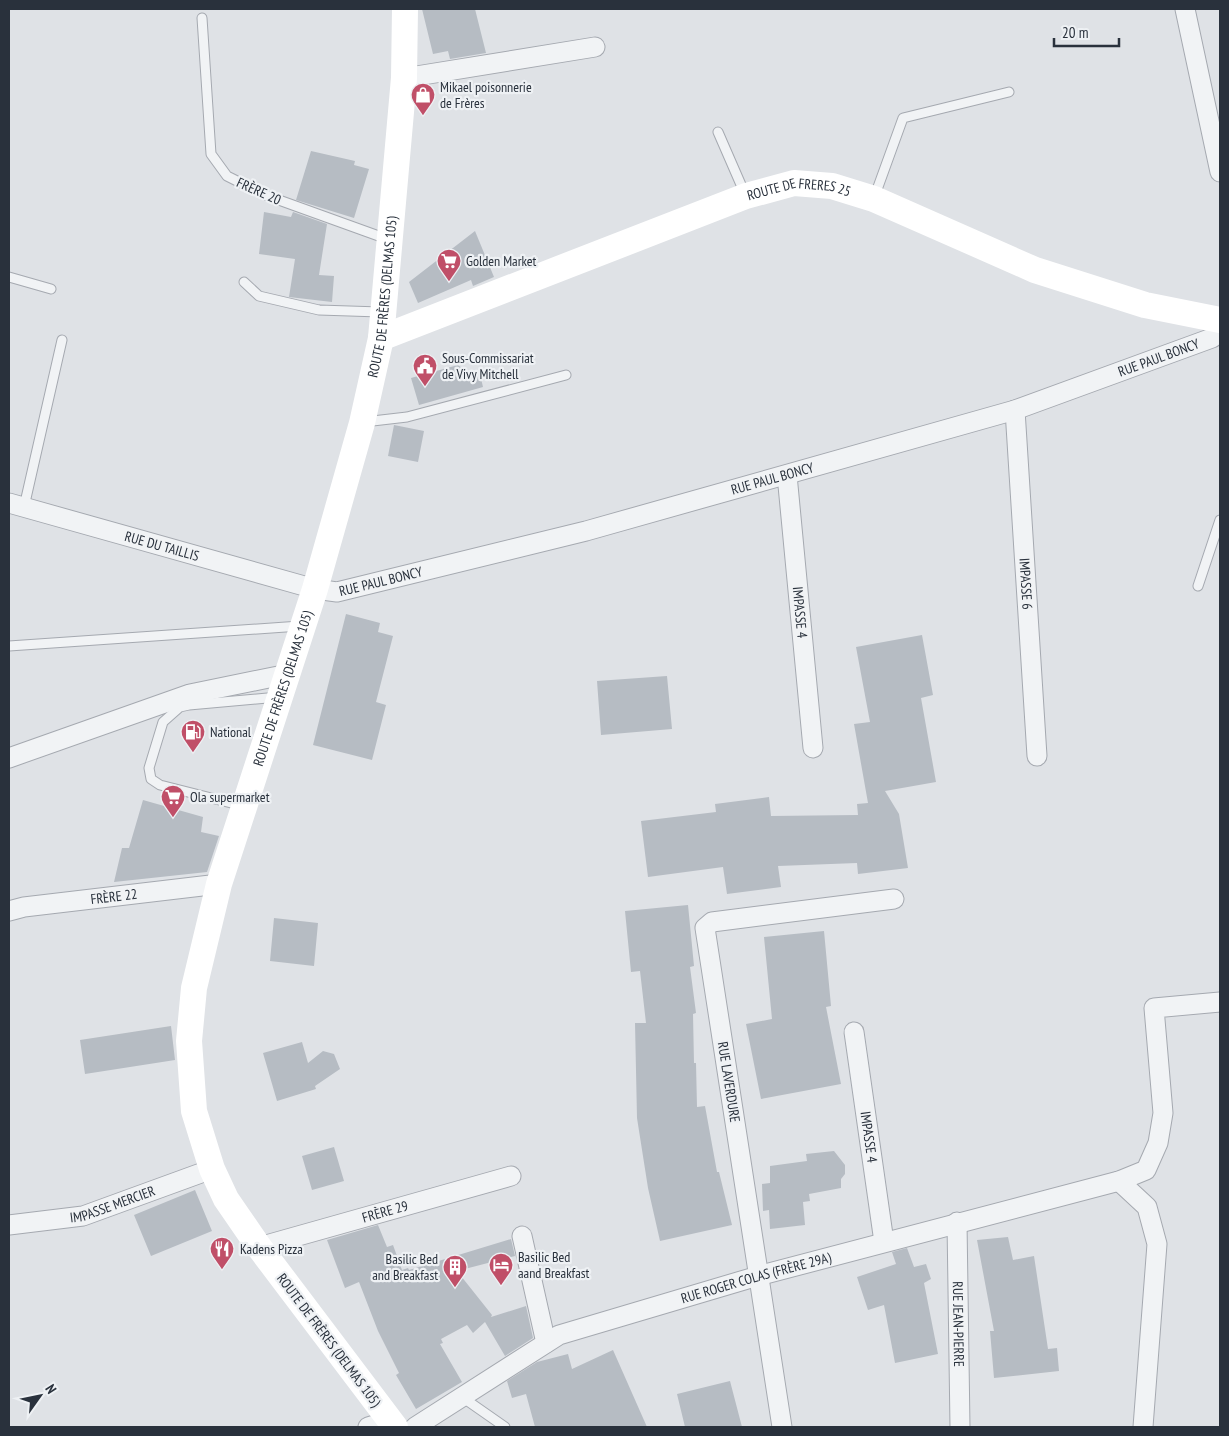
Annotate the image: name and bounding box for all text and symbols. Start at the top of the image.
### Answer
scale bar [1054,15,1119,47]
text: 20 m [1062,23,1088,42]
place label: Mikael poisonnerie de Frères [440,78,532,112]
shop icon: Mikael poisonnerie de Frères [410,82,436,116]
street label: FRÈRE 20 [234,173,284,209]
street label: ROUTE DE FRERES 25 [745,174,853,204]
street label: ROUTE DE FRÈRES (DELMAS 105) [363,215,401,379]
supermarket icon: Golden Market [436,248,462,282]
place label: Golden Market [466,252,537,270]
street label: RUE PAUL BONCY [1116,334,1202,381]
place label: Sous-Commissariat de Vivy Mitchell [442,349,534,383]
public building icon: Sous-Commissariat de Vivy Mitchell [412,353,438,387]
street label: RUE PAUL BONCY [729,458,816,499]
street label: RUE DU TAILLIS [123,527,201,565]
street label: IMPASSE 6 [1015,557,1037,610]
street label: RUE PAUL BONCY [337,562,425,600]
street label: IMPASSE 4 [789,586,812,640]
street label: ROUTE DE FRÈRES (DELMAS 105) [249,607,317,768]
fuel station icon: National [180,719,206,753]
place label: National [210,723,252,741]
supermarket icon: Ola supermarket [160,784,186,818]
place label: Ola supermarket [190,788,270,806]
street label: FRÈRE 22 [90,885,138,908]
street label: RUE LAVERDURE [714,1040,744,1124]
street label: IMPASSE 4 [856,1110,882,1164]
street label: IMPASSE MERCIER [69,1181,158,1227]
street label: FRÈRE 29 [360,1196,410,1226]
restaurant icon: Kadens Pizza [209,1236,235,1270]
place label: Kadens Pizza [240,1240,303,1258]
place label: Basilic Bed aand Breakfast [518,1248,590,1282]
street label: RUE ROGER COLAS (FRÈRE 29A) [679,1248,834,1307]
place label: Basilic Bed and Breakfast [372,1250,438,1284]
hotel icon: Basilic Bed aand Breakfast [488,1252,514,1286]
building icon: Basilic Bed and Breakfast [442,1254,468,1288]
street label: ROUTE DE FRÈRES (DELMAS 105) [273,1270,385,1411]
street label: RUE JEAN-PIERRE [949,1281,968,1367]
north arrow [15,1371,65,1421]
text: N [41,1381,61,1397]

